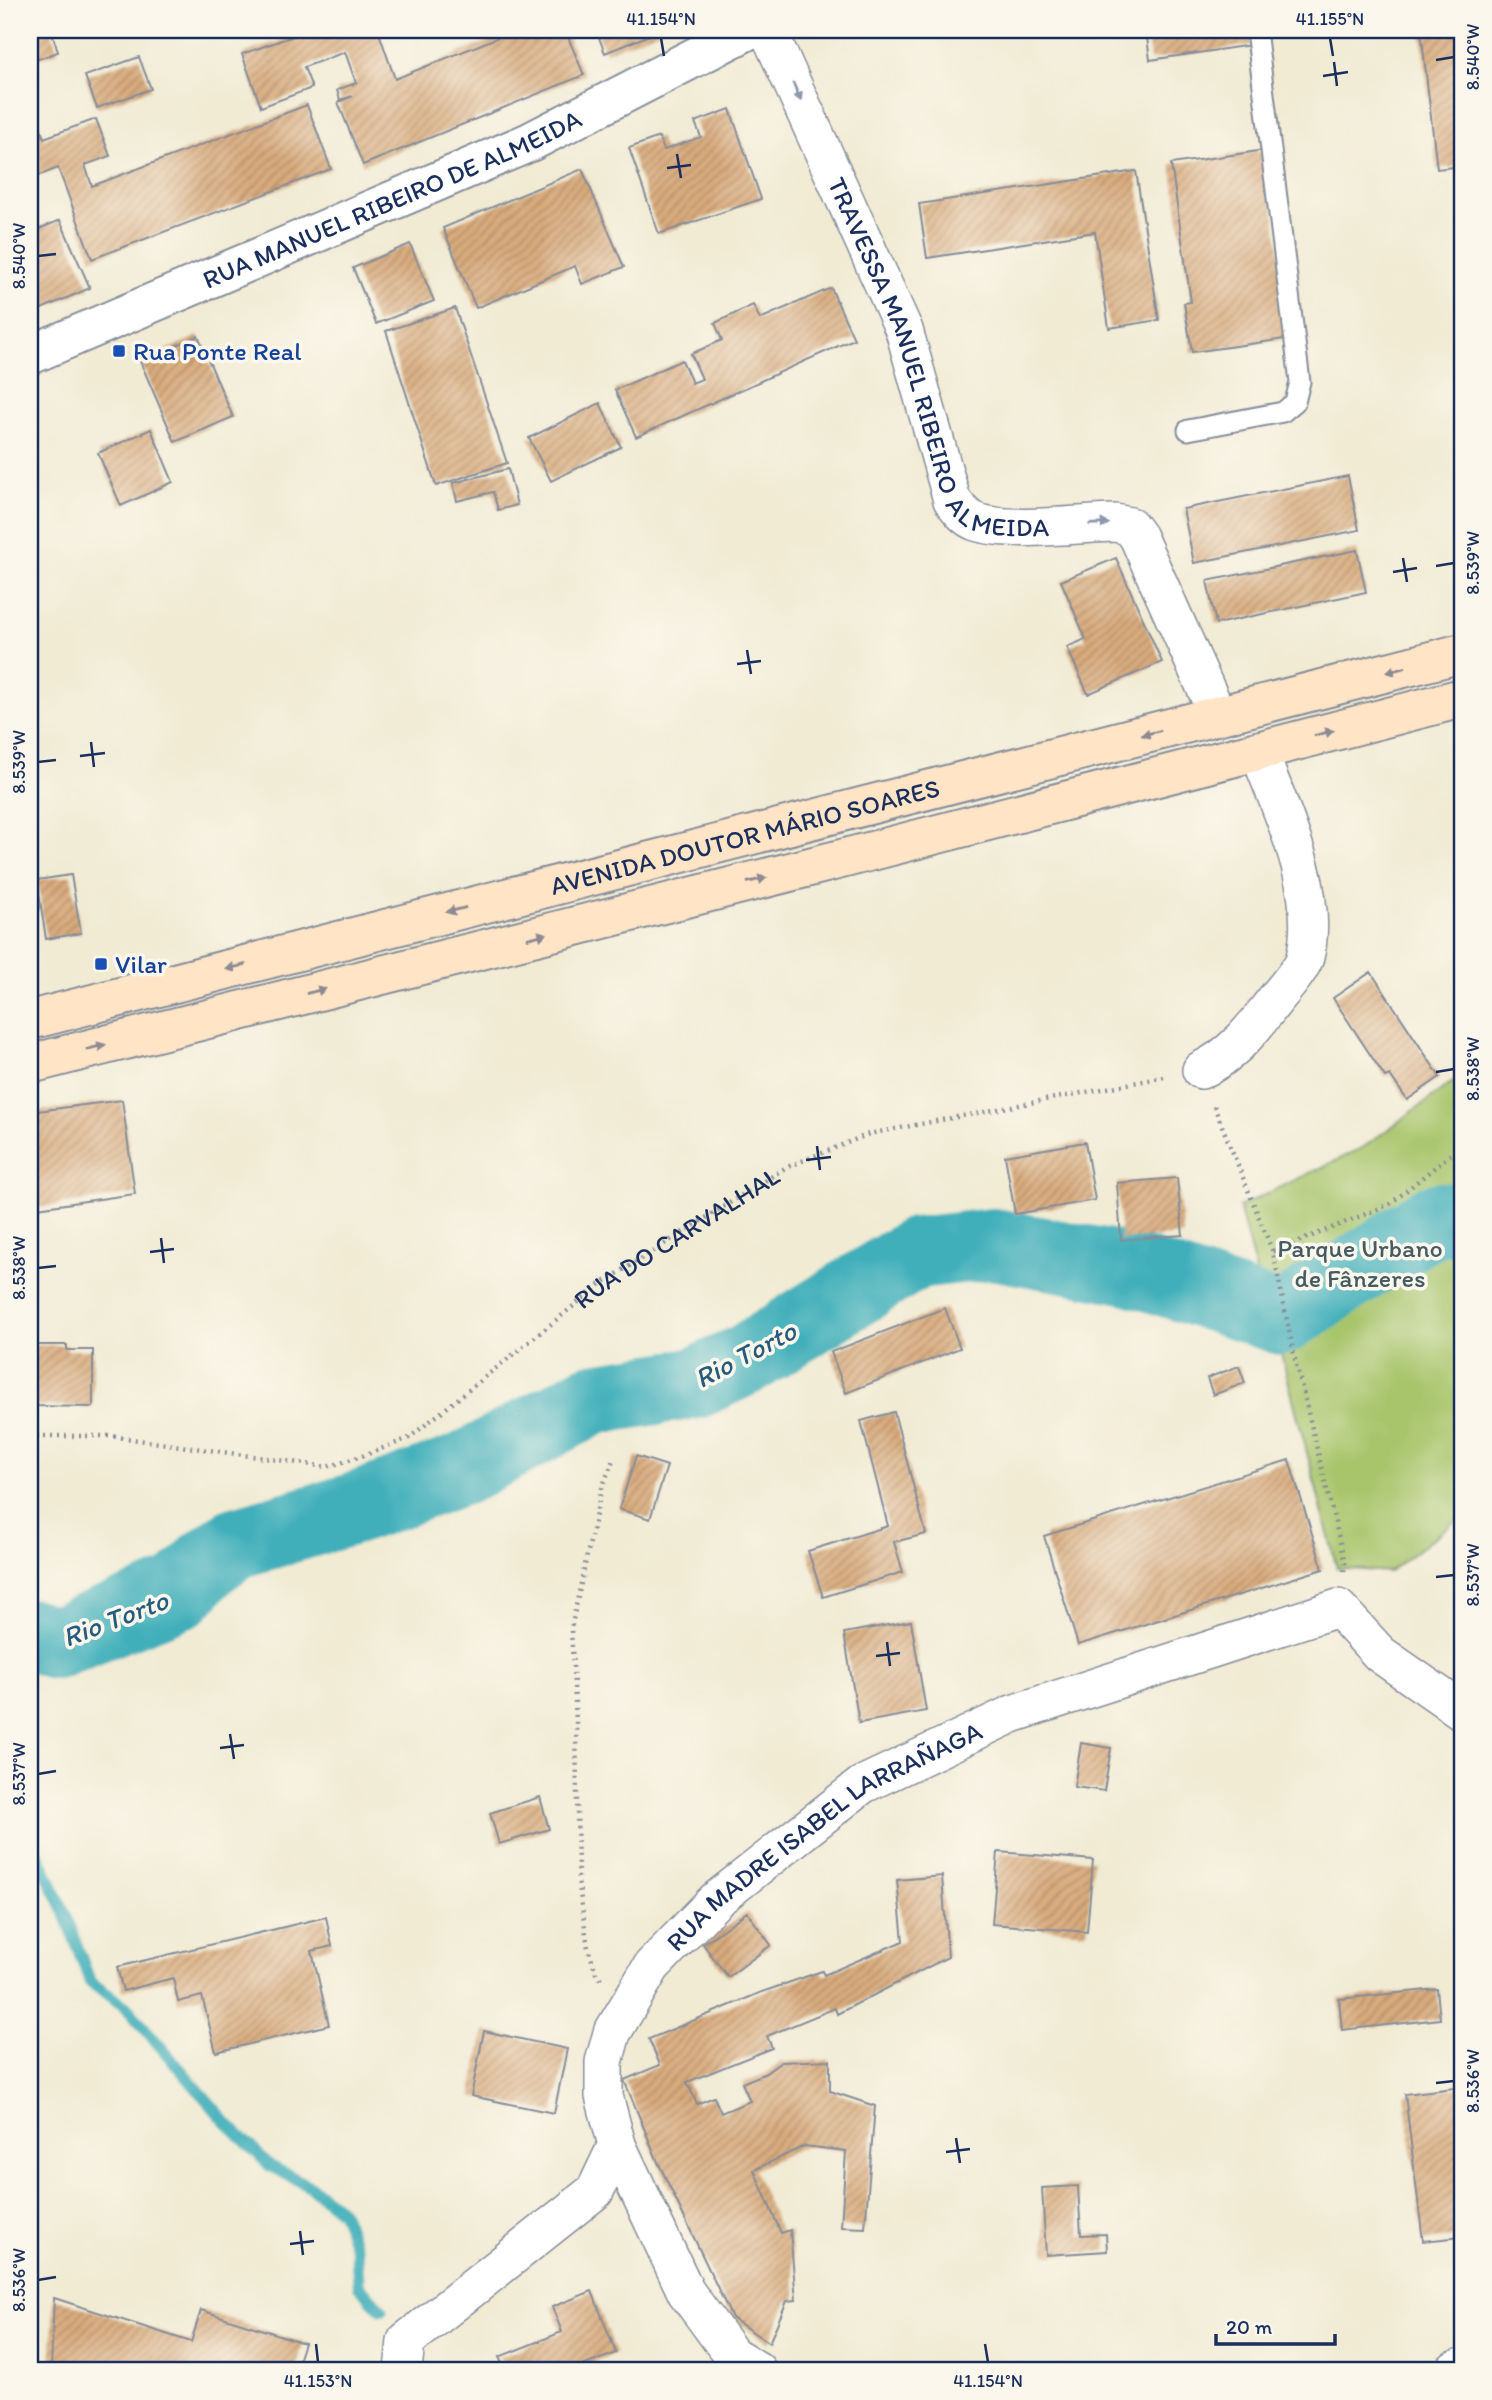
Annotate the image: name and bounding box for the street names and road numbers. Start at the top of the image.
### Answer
street label: RUA MANUEL RIBEIRO DE ALMEIDA [198,102,587,296]
street label: TRAVESSA MANUEL RIBEIRO ALMEIDA [821,172,1050,543]
street label: AVENIDA DOUTOR MÁRIO SOARES [547,772,943,902]
street label: RUA DO CARVALHAL [567,1160,785,1316]
street label: RUA MADRE ISABEL LARRAÑAGA [659,1714,987,1958]

